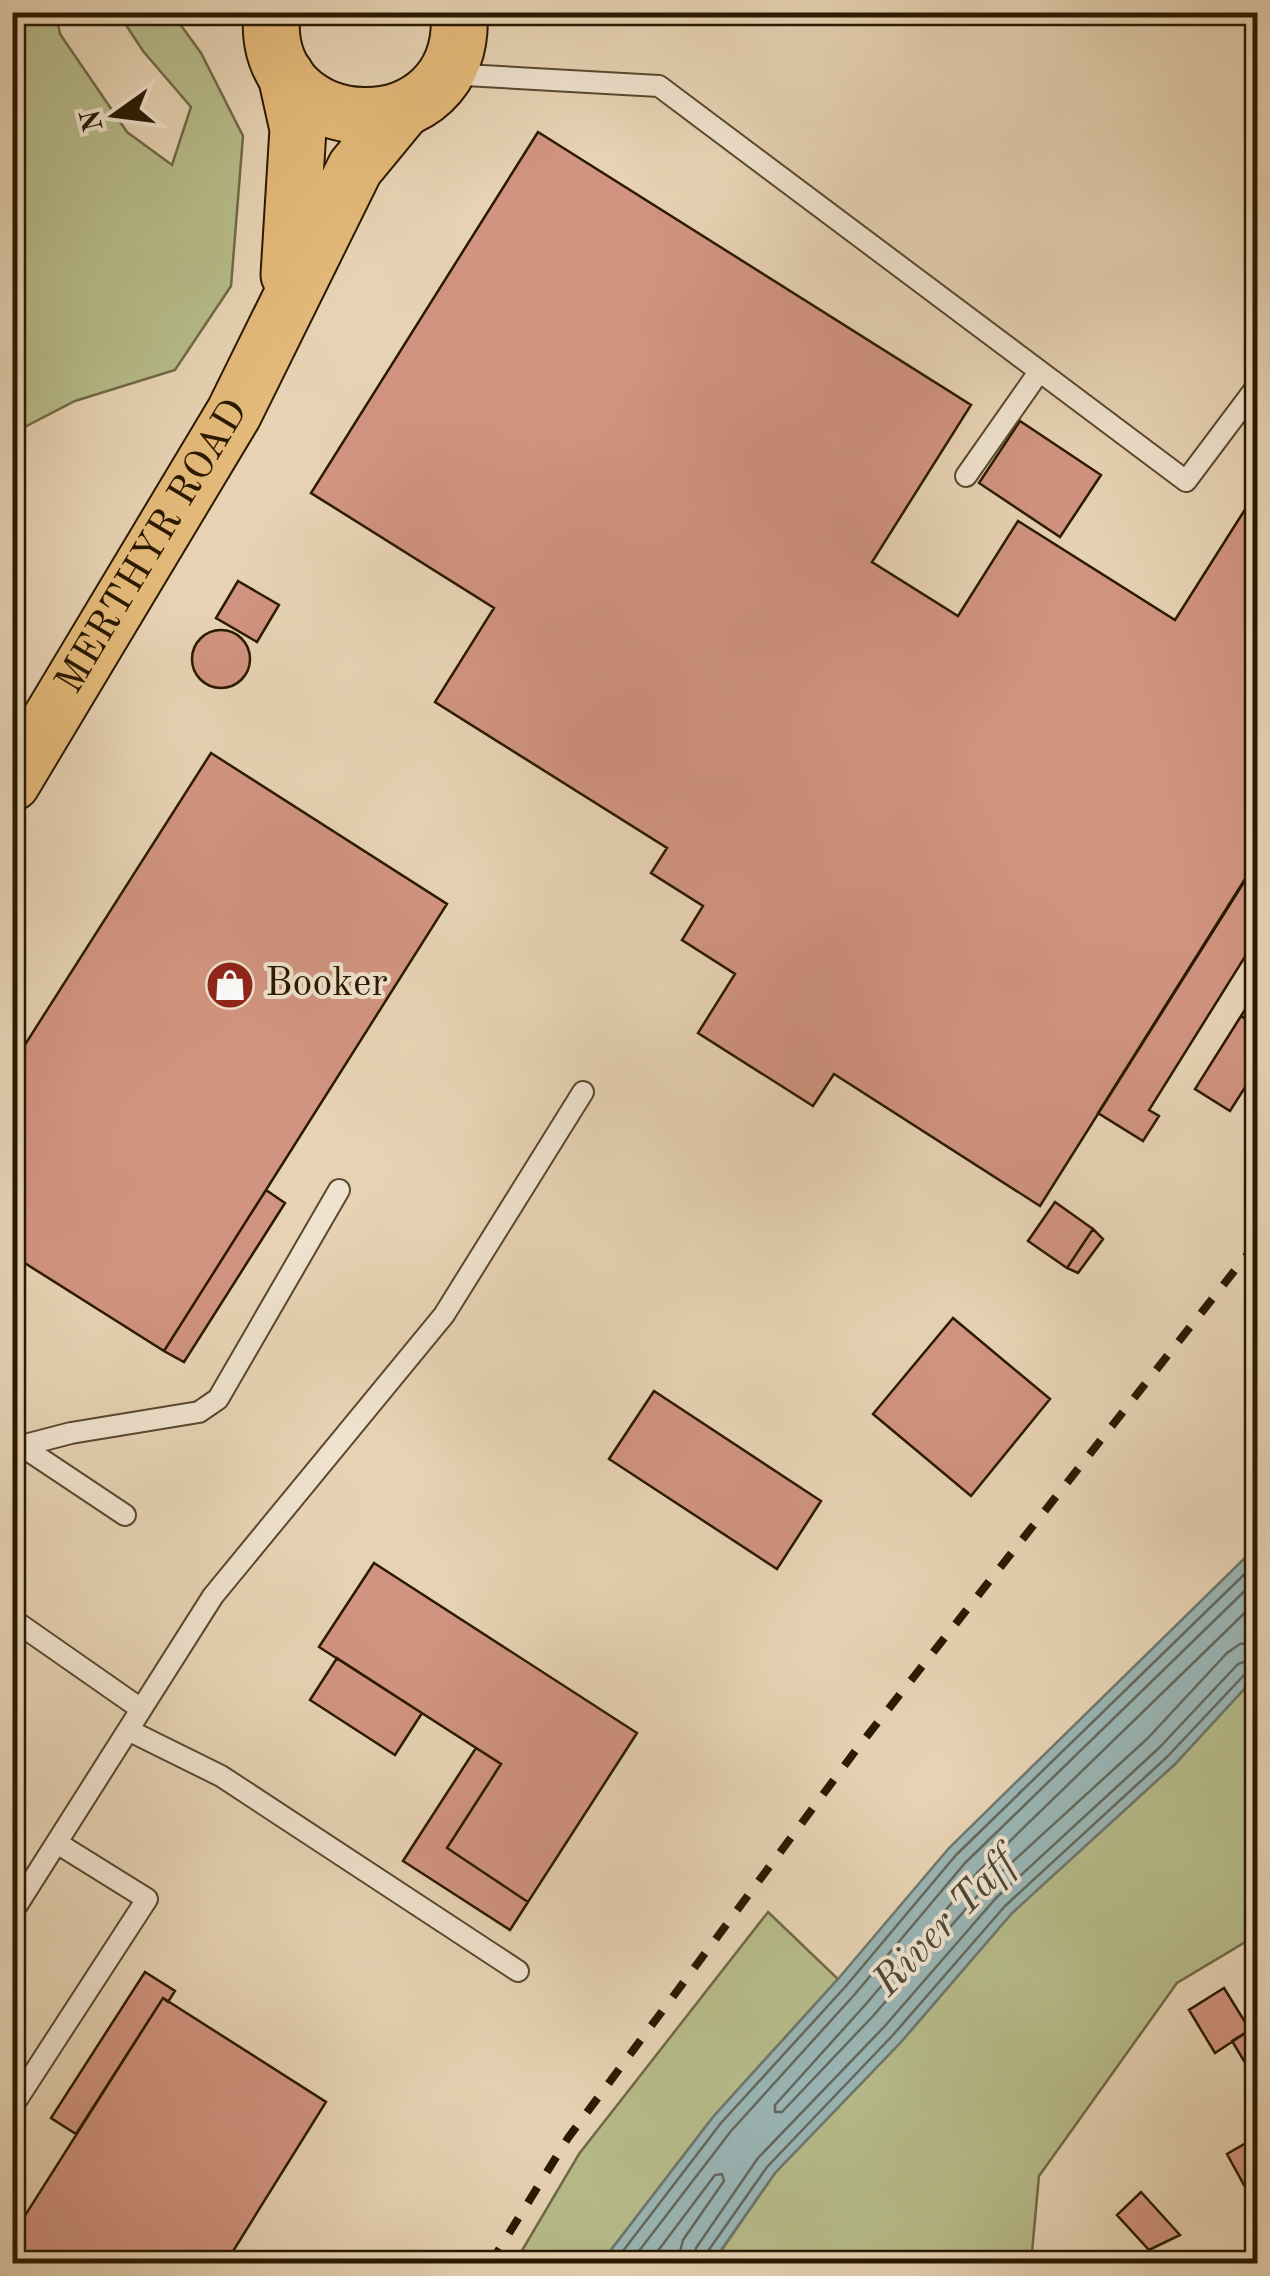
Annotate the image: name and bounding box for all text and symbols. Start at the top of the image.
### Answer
north arrow [65,65,165,165]
text: N [77,106,110,134]
street label: MERTHYR ROAD [50,393,257,701]
shop icon: Booker [204,959,256,1011]
place label: Booker [265,965,388,1005]
water label: River Taff [865,1837,1031,2006]

